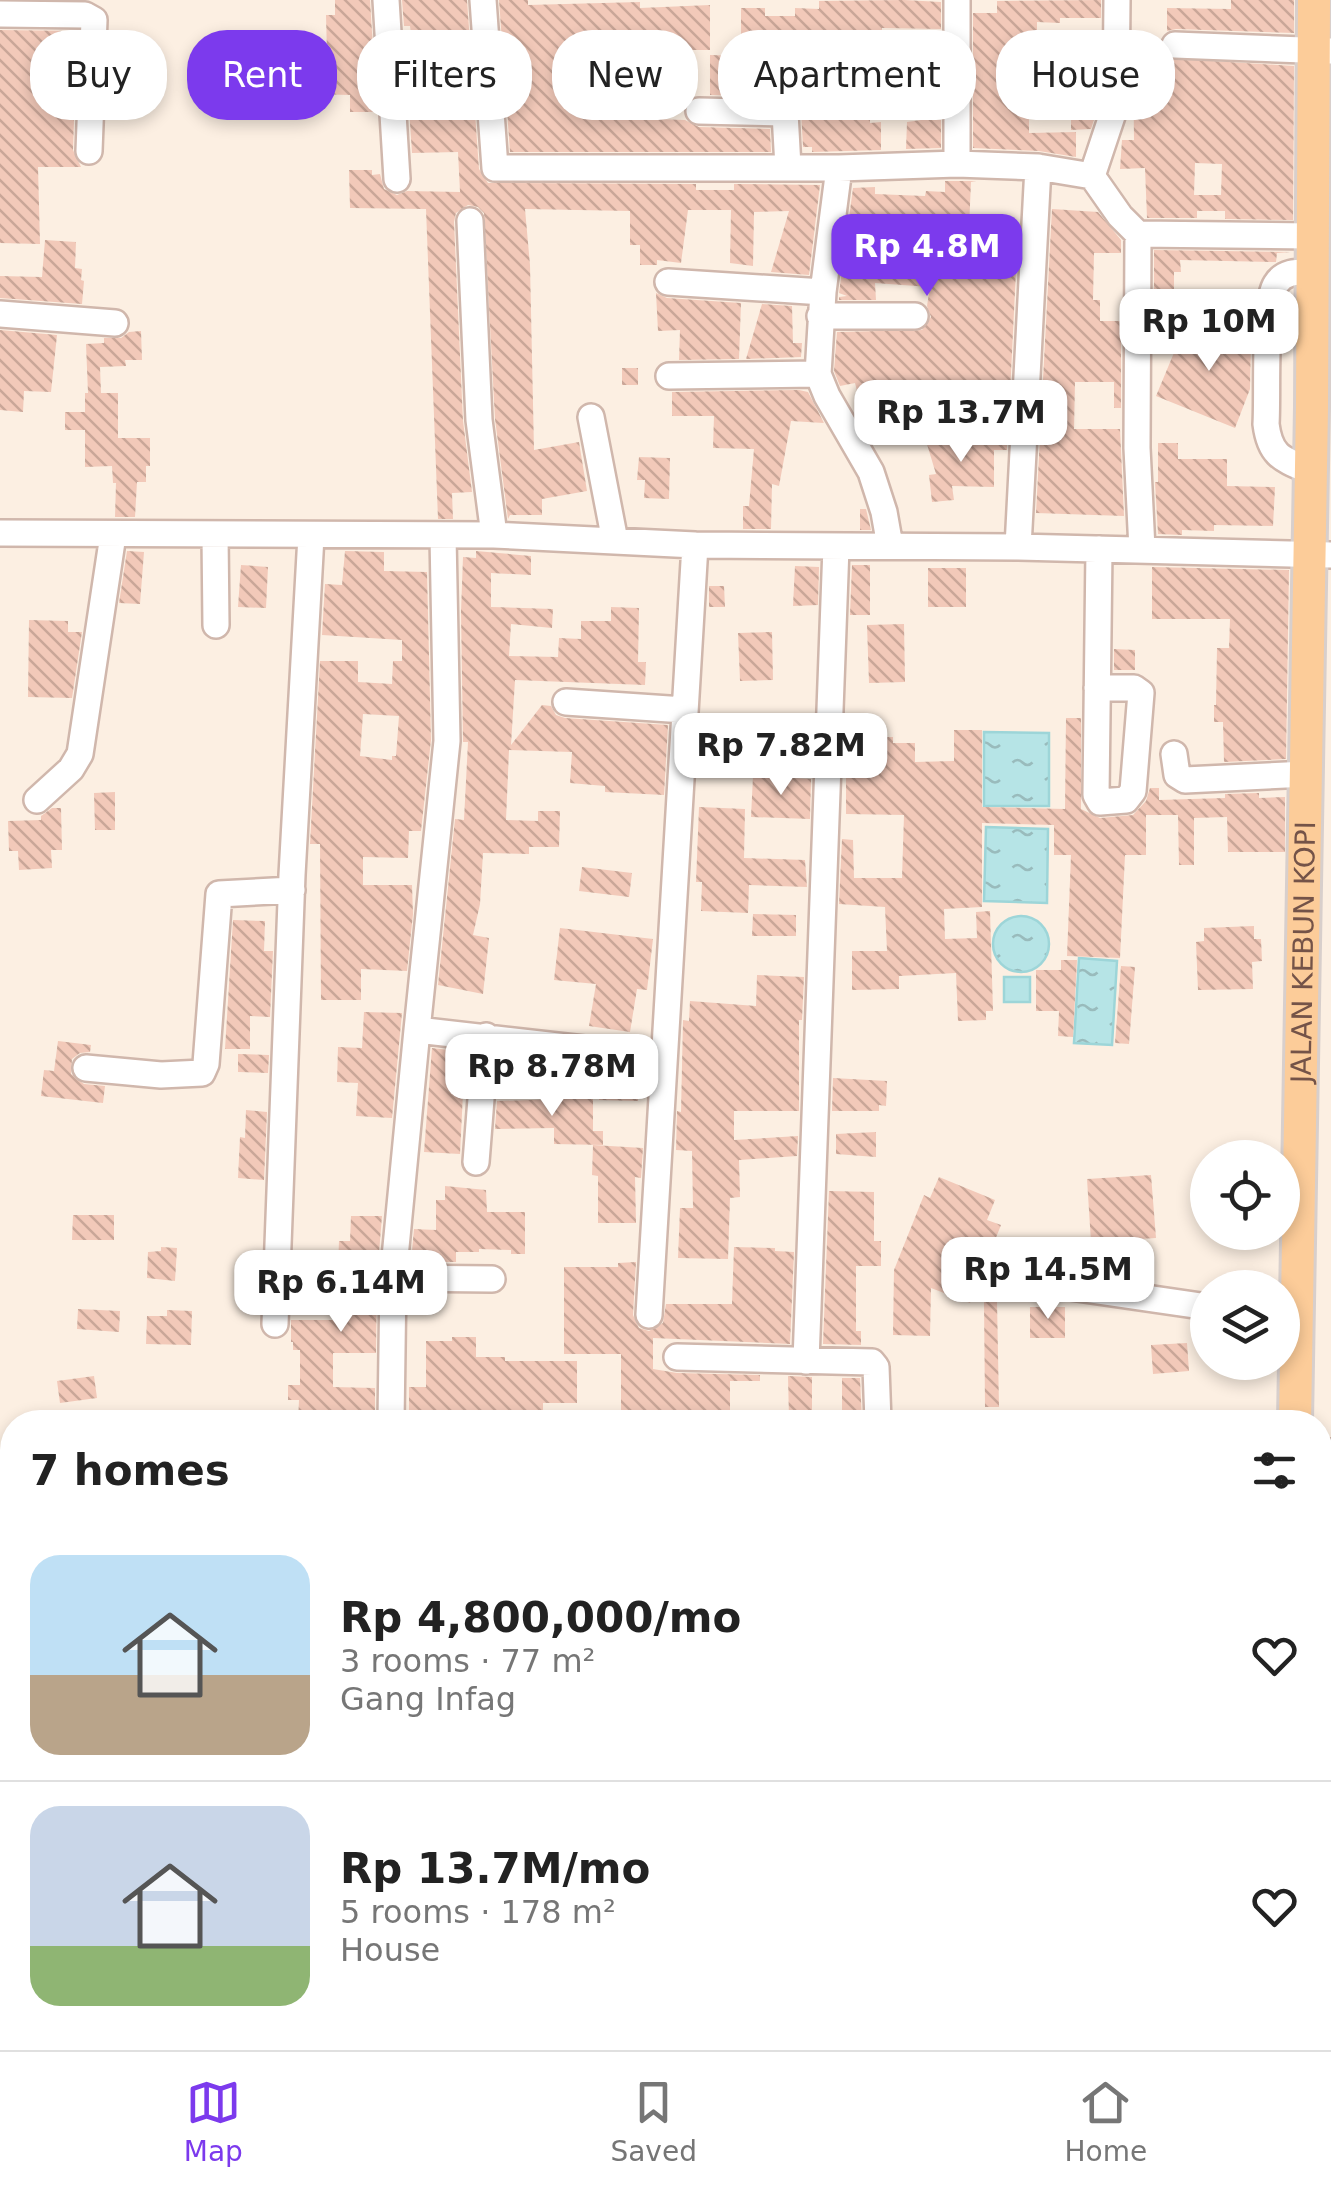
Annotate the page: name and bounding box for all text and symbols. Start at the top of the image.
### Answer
chip: Buy [30,30,167,120]
chip: Rent [187,30,337,120]
chip: Filters [357,30,532,120]
chip: New [552,30,698,120]
chip: Apartment [718,30,976,120]
chip: House [996,30,1175,120]
pin: Rp 4.8M [835,214,1019,299]
text: Rp 4.8M [853,227,1001,265]
pin: Rp 10M [1128,289,1290,374]
text: Rp 10M [1141,302,1277,340]
pin: Rp 13.7M [858,380,1064,465]
text: Rp 13.7M [876,393,1046,431]
pin: Rp 7.82M [678,713,884,798]
text: Rp 7.82M [696,726,866,764]
street label: JALAN KEBUN KOPI [1285,821,1322,1085]
pin: Rp 8.78M [449,1034,655,1119]
text: Rp 8.78M [467,1047,637,1085]
map controls [1190,1140,1300,1380]
button: locate [1190,1140,1300,1250]
pin: Rp 14.5M [945,1237,1151,1322]
pin: Rp 6.14M [238,1250,444,1335]
text: Rp 14.5M [963,1250,1133,1288]
text: Rp 6.14M [256,1263,426,1301]
button: layers [1190,1270,1300,1380]
icon: filters [1247,1443,1302,1498]
text: 7 homes [30,1446,230,1495]
text: Rp 4,800,000/mo [340,1593,741,1642]
icon: home [110,1595,230,1715]
icon: heart [1247,1628,1302,1683]
text: 3 rooms · 77 m² [340,1642,595,1680]
text: Gang Infag [340,1680,516,1718]
text: Rp 13.7M/mo [340,1844,650,1893]
icon: home [110,1846,230,1966]
icon: heart [1247,1879,1302,1934]
text: 5 rooms · 178 m² [340,1893,616,1931]
text: House [340,1931,440,1969]
tab: Map [184,2075,243,2168]
tab: Saved [610,2075,697,2168]
tab: Home [1065,2075,1147,2168]

